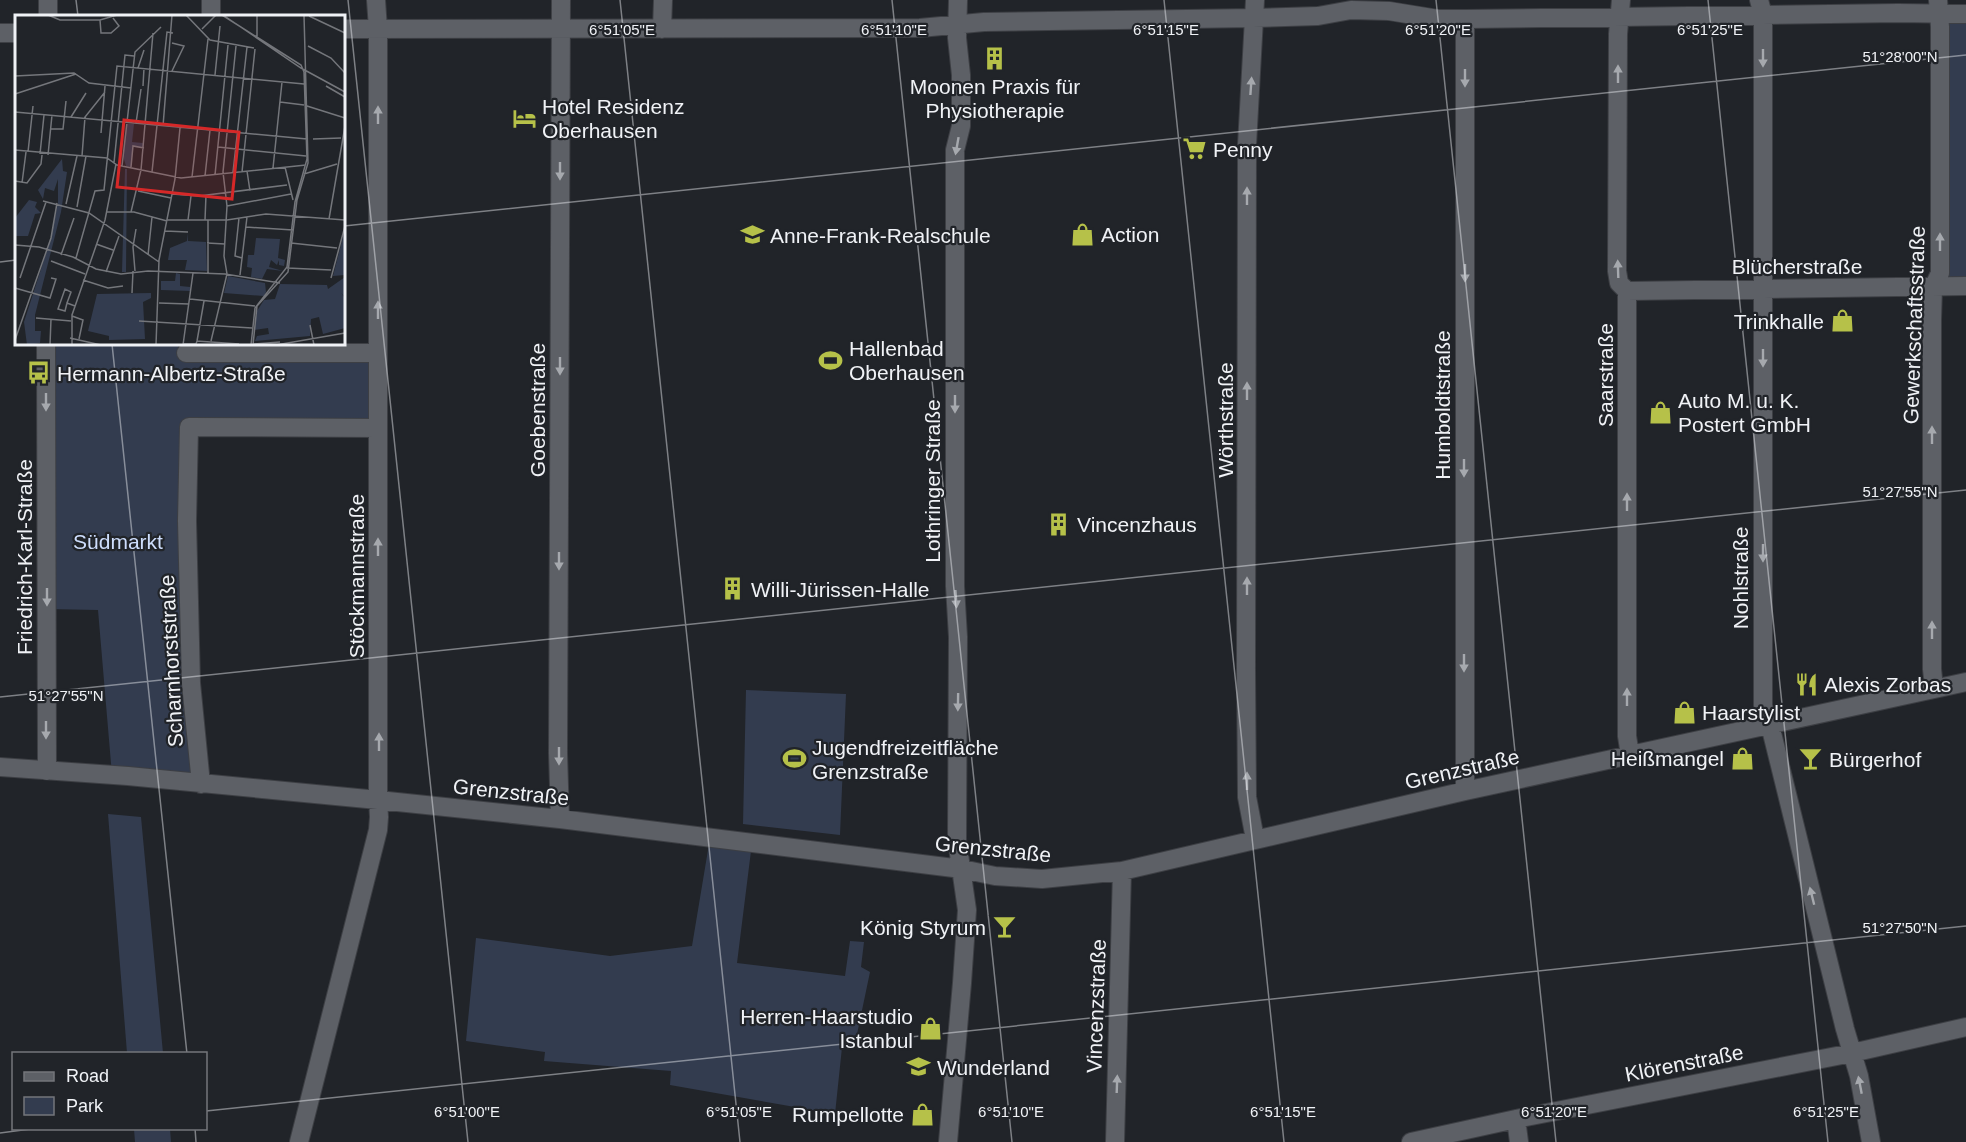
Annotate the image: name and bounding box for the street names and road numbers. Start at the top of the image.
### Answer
street label: Gewerkschaftsstraße [1899,225,1929,425]
street label: Blücherstraße [1732,255,1862,278]
street label: Saarstraße [1594,323,1617,427]
street label: Humboldtstraße [1431,330,1454,480]
street label: Goebenstraße [526,343,549,477]
street label: Wörthstraße [1214,362,1237,478]
street label: Lothringer Straße [921,399,944,563]
street label: Friedrich-Karl-Straße [13,459,36,655]
street label: Stöckmannstraße [345,494,368,658]
street label: Nohlstraße [1729,527,1752,629]
street label: Scharnhorststraße [155,574,187,748]
street label: Grenzstraße [1403,745,1521,793]
street label: Grenzstraße [452,774,570,810]
street label: Grenzstraße [934,831,1052,867]
street label: Vincenzstraße [1082,939,1110,1073]
street label: Klörenstraße [1623,1040,1745,1086]

